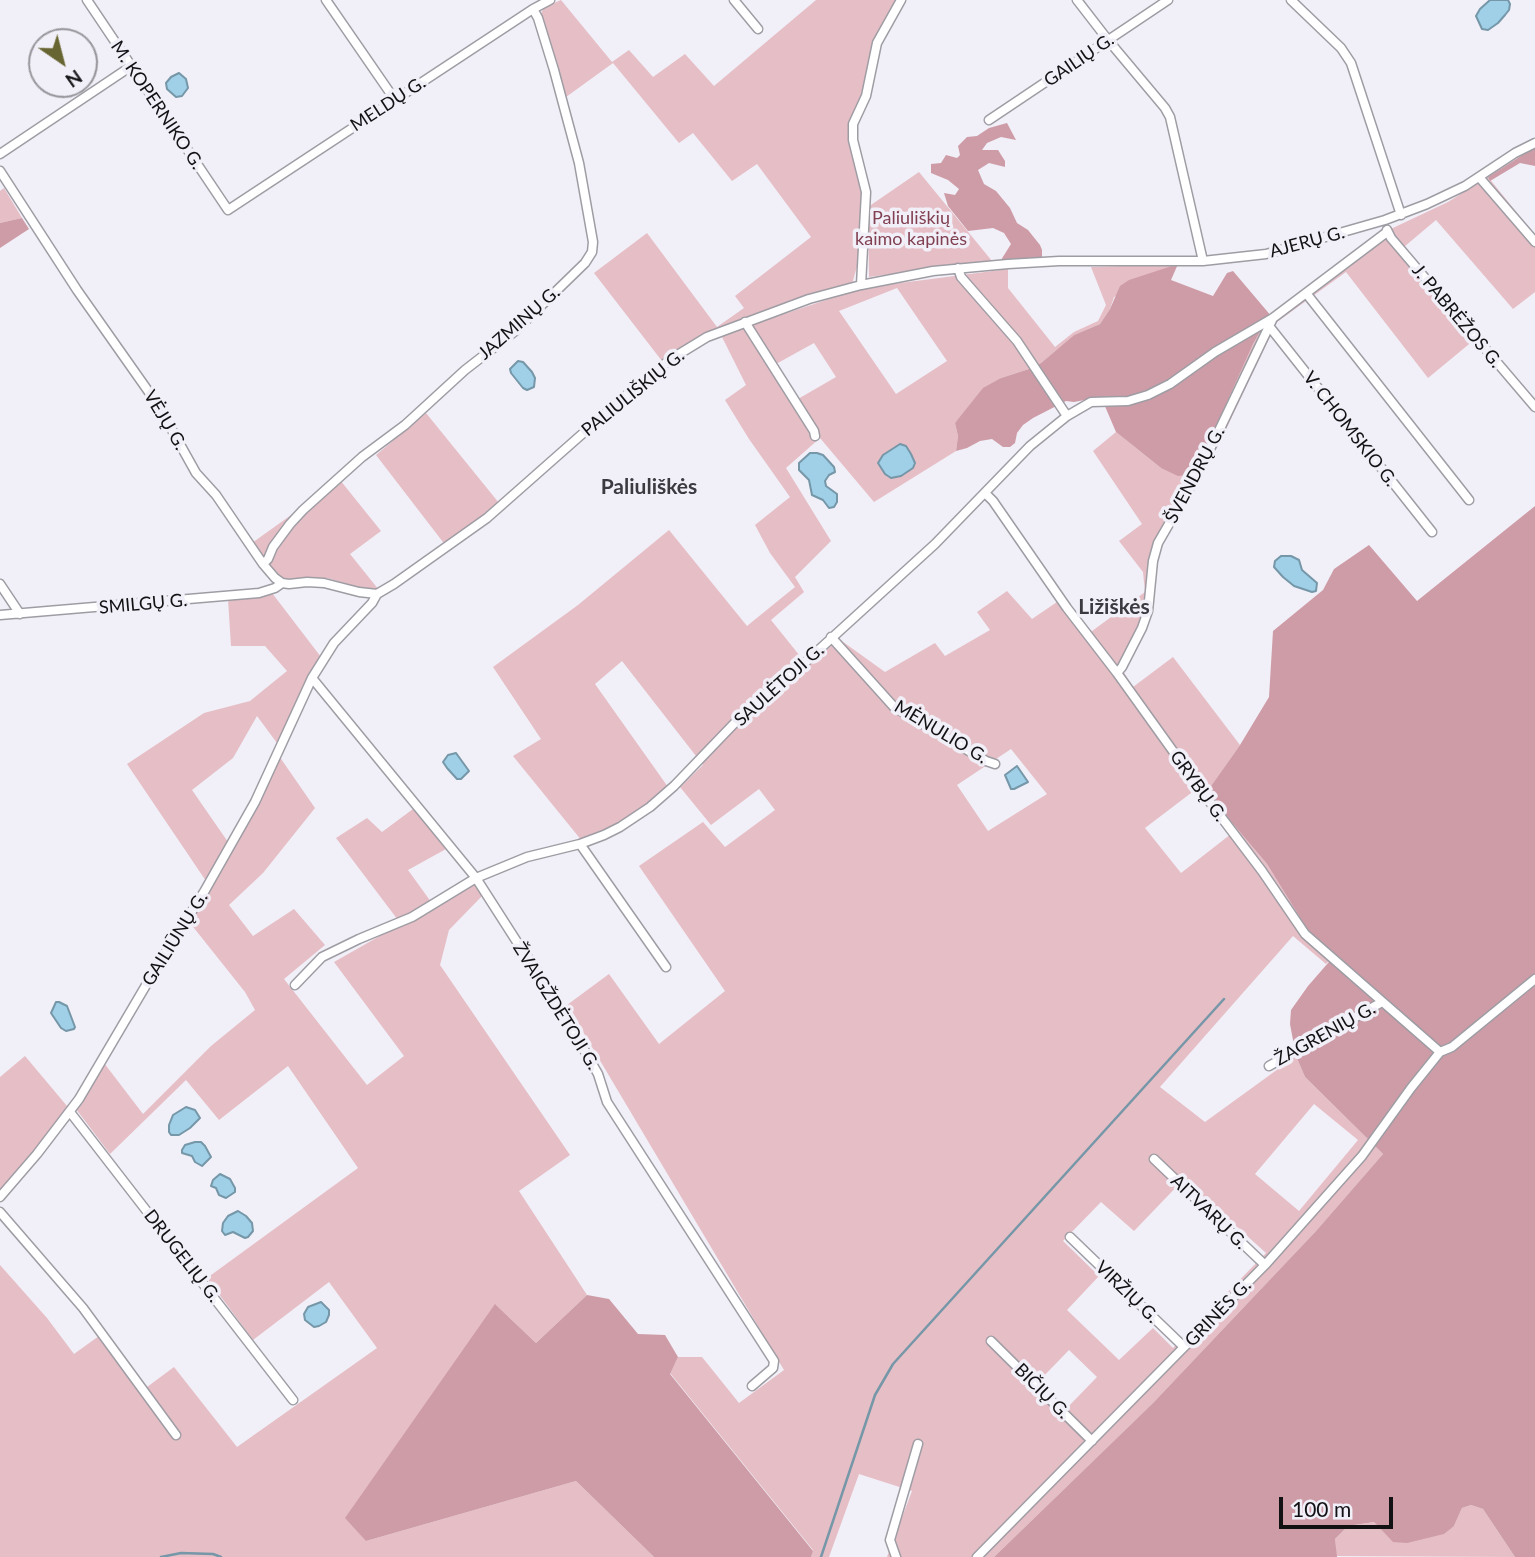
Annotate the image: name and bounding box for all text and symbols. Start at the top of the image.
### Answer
north arrow [28,28,98,98]
street label: GAILIŲ G. [1040,29,1118,91]
street label: M. KOPERNIKO G. [106,37,208,173]
text: N [62,65,87,93]
street label: MELDŲ G. [346,72,430,136]
park label: Paliuliškių kaimo kapinės [855,207,967,249]
street label: AJERŲ G. [1267,222,1347,262]
street label: J. PABRĖŽOS G. [1407,260,1507,372]
street label: JAZMINŲ G. [474,282,564,364]
street label: PALIULIŠKIŲ G. [577,345,689,441]
street label: V. CHOMSKIO G. [1298,367,1402,491]
street label: VĖJŲ G. [139,386,191,454]
street label: ŠVENDRŲ G. [1161,423,1229,527]
district label: Paliuliškės [601,474,697,500]
street label: SMILGŲ G. [98,589,188,619]
district label: Ližiškės [1078,594,1150,620]
street label: SAULĖTOJI G. [730,639,828,731]
street label: MĖNULIO G. [891,696,991,768]
street label: GRYBŲ G. [1165,746,1231,826]
street label: GAILIŪNŲ G. [138,888,212,990]
street label: ŽVAIGŽDĖTOJI G. [508,938,604,1074]
street label: ŽAGRENIŲ G. [1271,998,1379,1070]
street label: AITVARŲ G. [1166,1170,1252,1254]
street label: DRUGELIŲ G. [139,1206,225,1306]
street label: VIRŽIŲ G. [1091,1257,1163,1327]
street label: GRINĖS G. [1181,1275,1255,1351]
street label: BIČIŲ G. [1010,1359,1074,1423]
scale bar [1283,1484,1397,1528]
text: 100 m [1292,1496,1351,1521]

